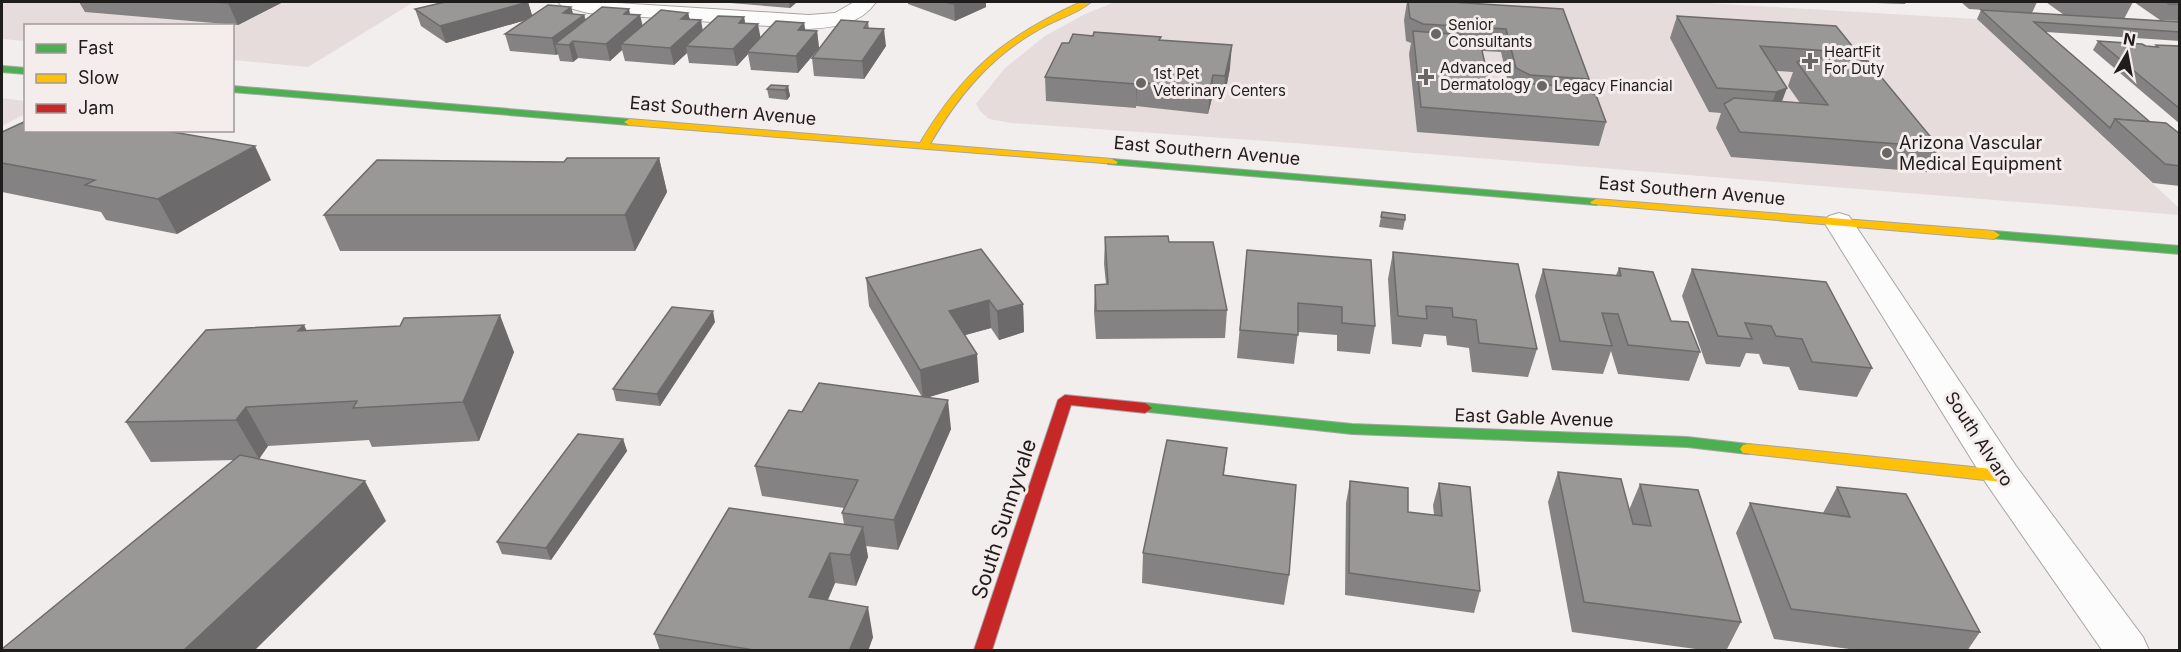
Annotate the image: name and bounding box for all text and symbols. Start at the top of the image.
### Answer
place label: Senior Consultants [1448,15,1532,51]
legend [24,24,234,132]
north arrow [2097,24,2157,84]
marker: Senior Consultants [1429,27,1443,41]
text: N [2122,28,2137,50]
text: Fast [78,37,114,58]
place label: HeartFit For Duty [1824,42,1885,78]
marker: HeartFit For Duty [1801,52,1819,70]
place label: Advanced Dermatology [1440,58,1532,94]
place label: 1st Pet Veterinary Centers [1153,64,1286,100]
text: Slow [78,67,119,88]
marker: Advanced Dermatology [1417,68,1435,86]
marker: 1st Pet Veterinary Centers [1134,76,1148,90]
place label: Legacy Financial [1554,76,1673,95]
marker: Legacy Financial [1535,79,1549,93]
street label: East Southern Avenue [629,92,817,129]
text: Jam [78,97,114,118]
street label: East Southern Avenue [1113,132,1301,169]
place label: Arizona Vascular Medical Equipment [1899,132,2062,174]
marker: Arizona Vascular Medical Equipment [1880,146,1894,160]
street label: East Southern Avenue [1598,172,1786,209]
street label: South Alvaro [1941,387,2018,490]
street label: East Gable Avenue [1454,404,1614,431]
street label: South Sunnyvale [966,436,1041,602]

